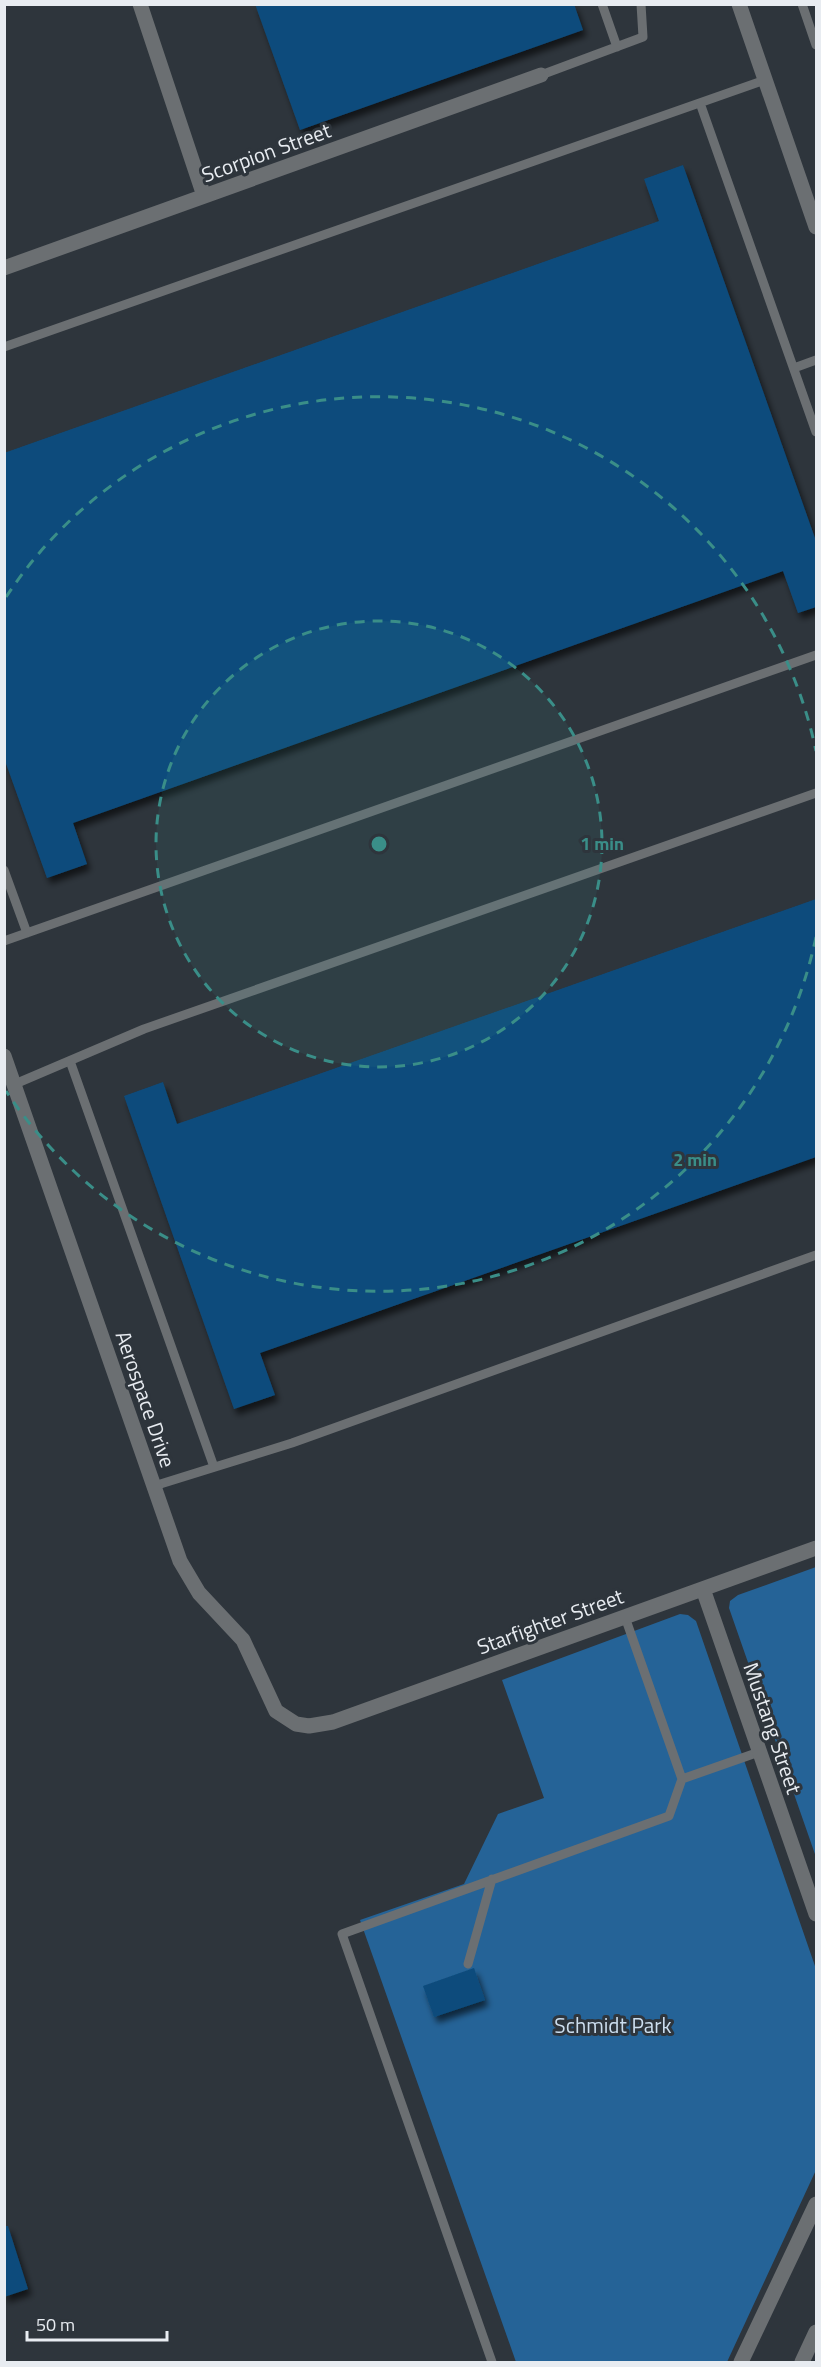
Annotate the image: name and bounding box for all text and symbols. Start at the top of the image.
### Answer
street label: Scorpion Street [197,114,336,190]
text: 1 min [580,830,624,857]
centre of rings [369,834,389,854]
text: 2 min [673,1146,717,1173]
street label: Aerospace Drive [108,1326,184,1472]
street label: Starfighter Street [472,1579,628,1662]
street label: Mustang Street [736,1658,811,1799]
park label: Schmidt Park [554,2009,672,2041]
scale bar [27,2304,166,2342]
text: 50 m [36,2311,75,2338]

